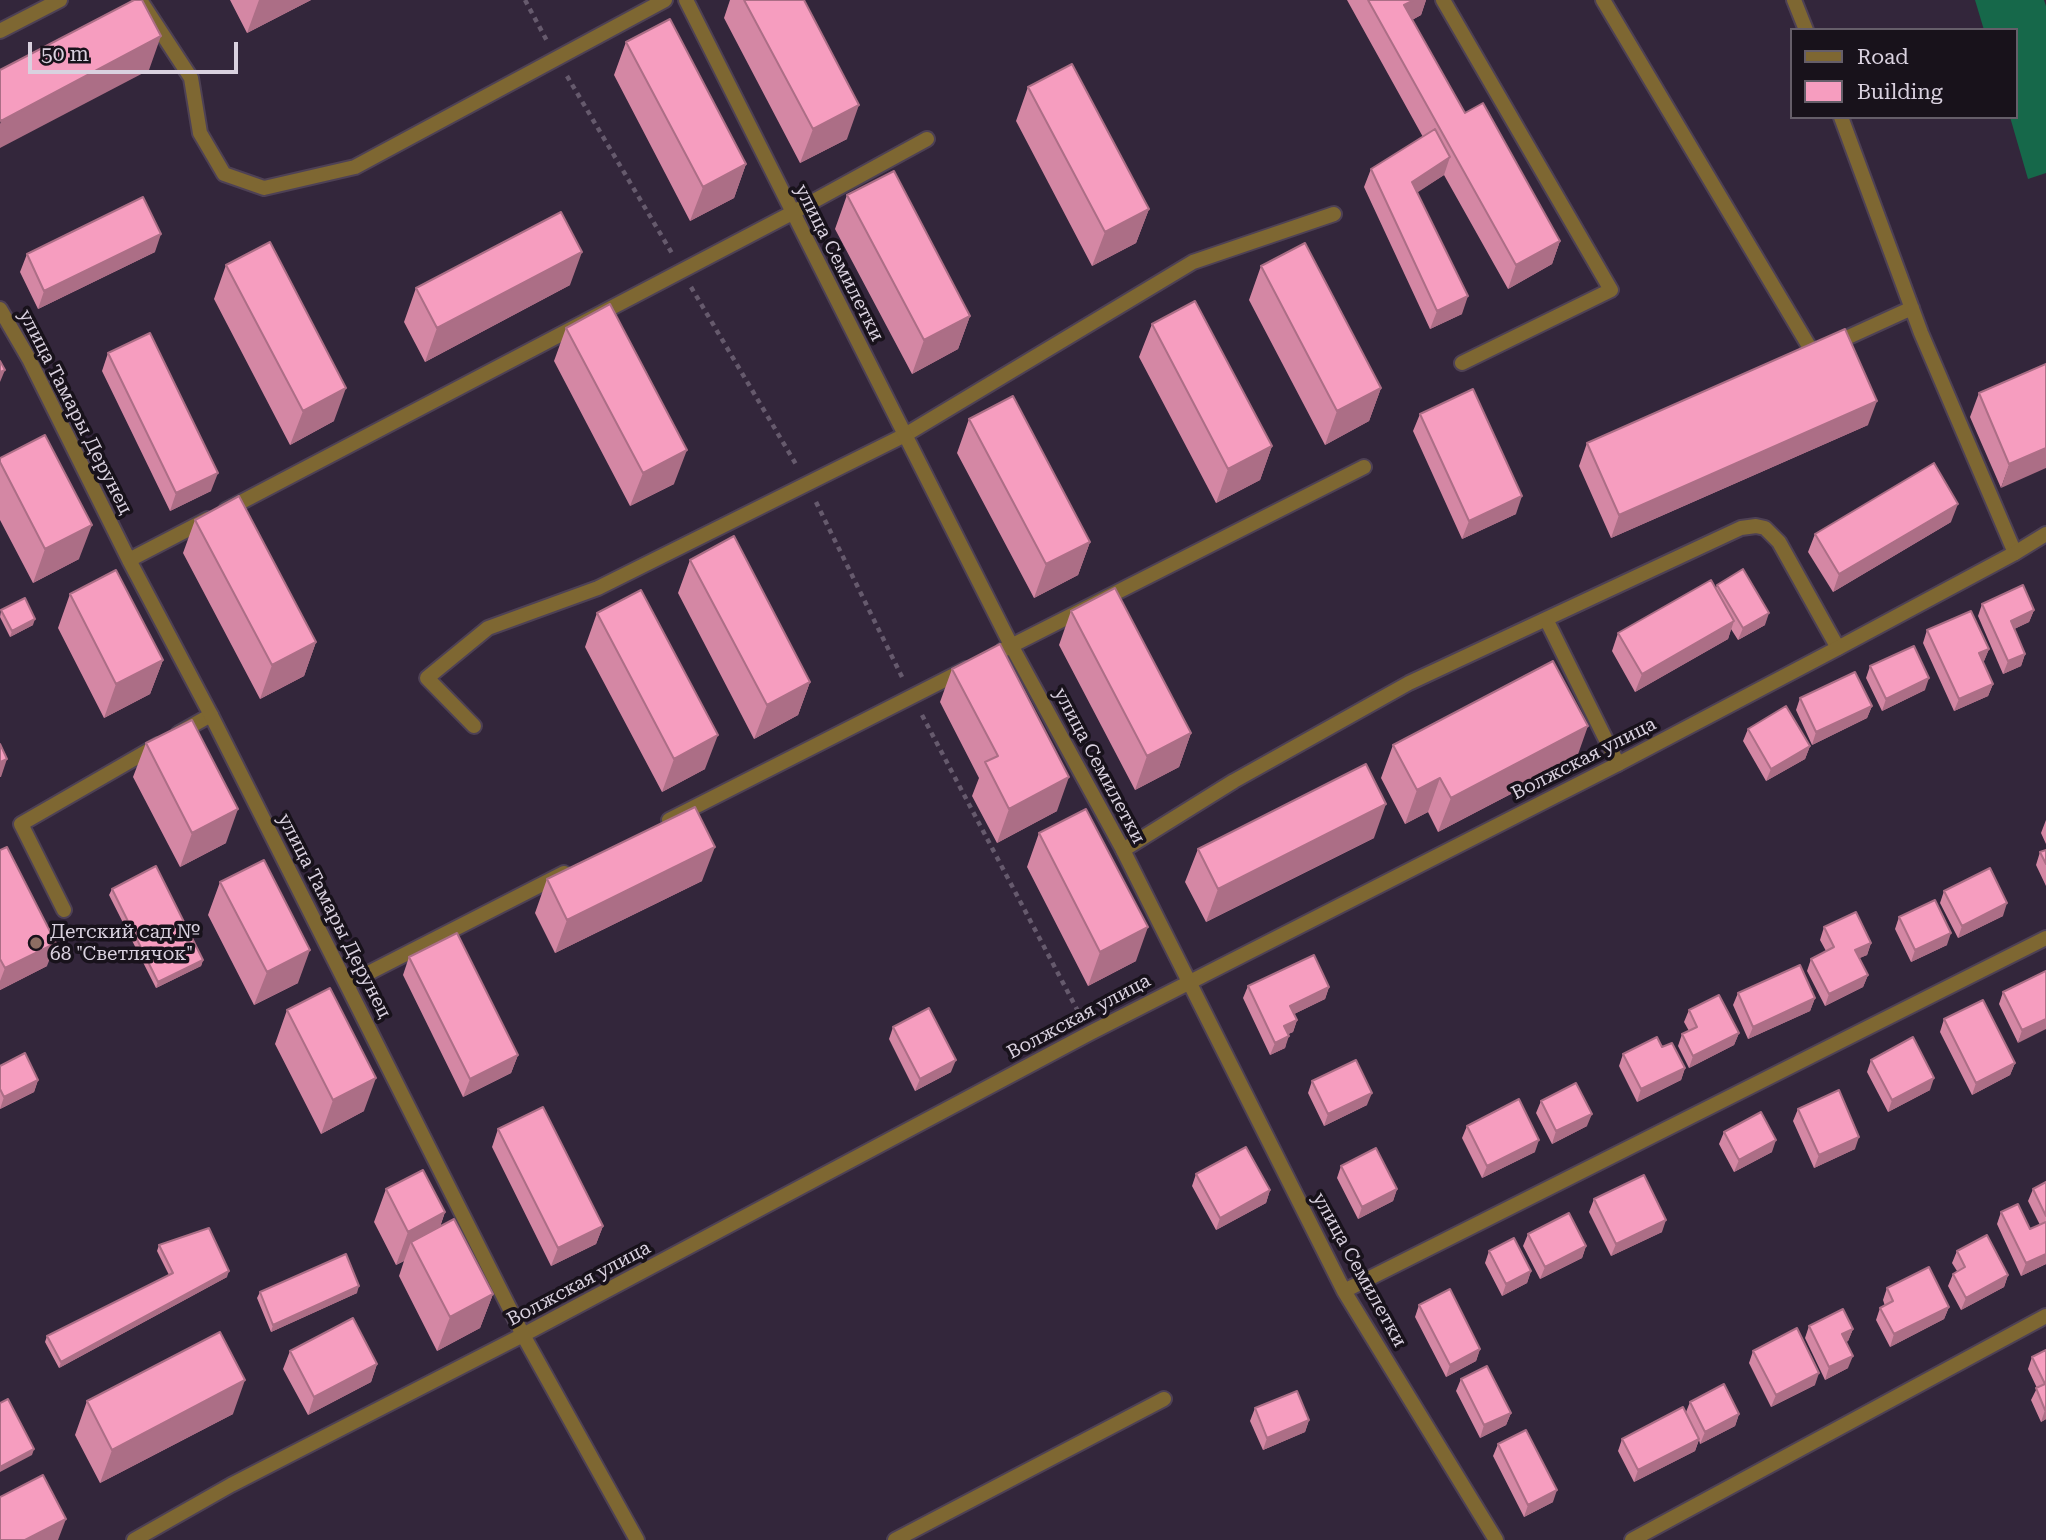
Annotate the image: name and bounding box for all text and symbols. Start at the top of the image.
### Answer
scale bar [32,28,242,72]
legend [1790,28,2018,119]
text: 50 m [41,42,89,66]
text: Road [1857,45,1909,69]
text: Building [1857,80,1943,104]
street label: улица Семилетки [790,181,888,345]
street label: улица Тамары Дерунец [13,306,137,518]
street label: улица Семилетки [1048,684,1150,848]
street label: Волжская улица [1508,713,1660,805]
street label: улица Тамары Дерунец [272,810,396,1022]
place label: Детский сад № 68 "Светлячок" [50,921,201,965]
marker: Детский сад № 68 "Светлячок" [28,935,44,951]
street label: Волжская улица [1003,970,1155,1064]
street label: улица Семилетки [1307,1189,1411,1351]
street label: Волжская улица [503,1237,655,1331]

